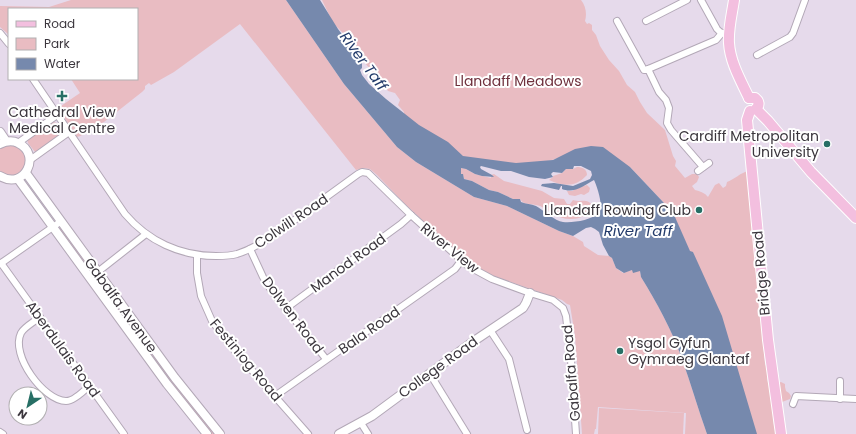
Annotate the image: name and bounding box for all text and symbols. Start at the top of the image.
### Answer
legend [8,8,138,80]
text: Road [44,15,75,32]
water label: River Taff [335,27,393,96]
text: Park [44,35,71,52]
text: Water [44,55,81,72]
park label: Llandaff Meadows [454,71,582,91]
marker: Cathedral View Medical Centre [56,90,68,102]
place label: Cathedral View Medical Centre [8,102,116,138]
place label: Cardiff Metropolitan University [679,126,819,162]
marker: Cardiff Metropolitan University [822,139,832,149]
street label: Colwill Road [250,189,332,253]
place label: Llandaff Rowing Club [544,200,691,220]
marker: Llandaff Rowing Club [694,205,704,215]
street label: River View [416,218,484,278]
water label: River Taff [604,220,673,241]
street label: Manod Road [306,229,390,297]
street label: Bridge Road [747,230,775,316]
street label: Gabalfa Avenue [80,253,163,357]
street label: Dolwen Road [257,272,329,358]
street label: Aberdulais Road [21,297,105,401]
street label: Bala Road [334,301,404,359]
street label: Festiniog Road [205,314,287,406]
street label: Gabalfa Road [557,324,585,422]
street label: College Road [394,331,482,403]
place label: Ysgol Gyfun Gymraeg Glantaf [628,333,750,369]
marker: Ysgol Gyfun Gymraeg Glantaf [615,346,625,356]
north arrow [8,386,48,426]
text: N [14,405,30,423]

